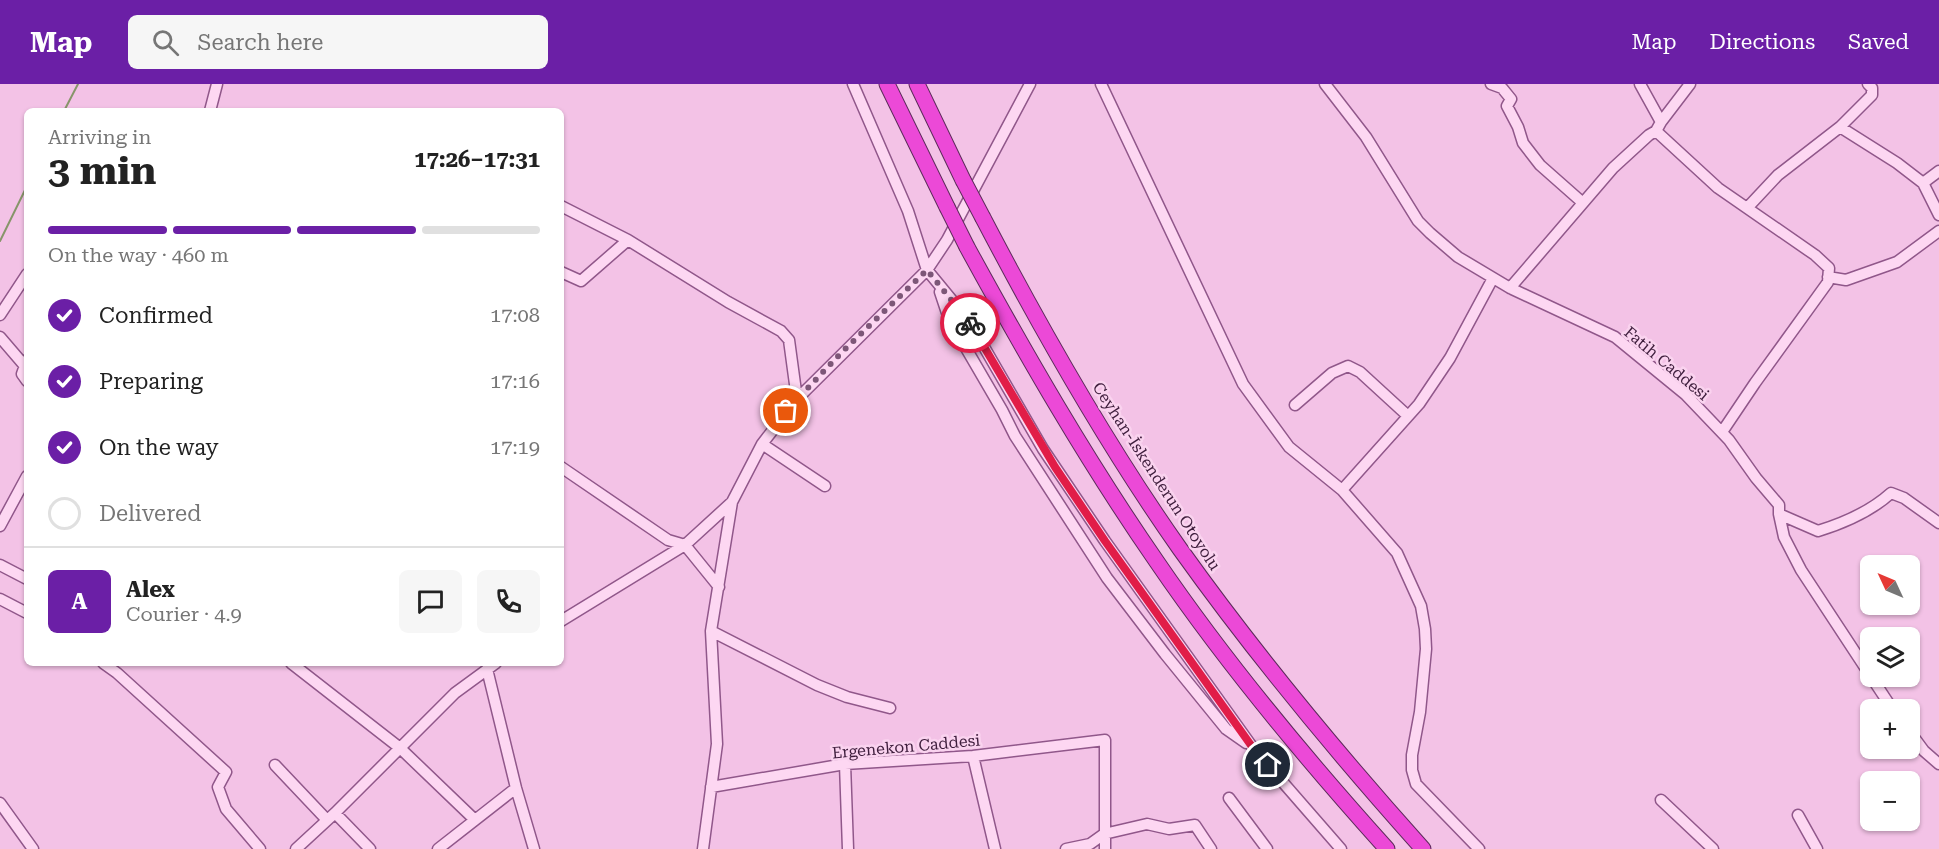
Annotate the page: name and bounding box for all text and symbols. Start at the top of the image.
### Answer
search box [128,15,548,69]
text: Map [30,26,92,59]
icon: search [149,26,182,59]
text: Search here [197,30,323,55]
text: Map [1632,30,1676,54]
text: Directions [1709,30,1815,54]
text: Saved [1848,30,1909,54]
text: Arriving in [48,125,151,149]
text: 17:26–17:31 [414,147,540,172]
text: 3 min [48,148,156,194]
text: On the way · 460 m [48,243,229,267]
courier [940,293,1000,353]
icon: check [48,299,81,332]
text: Confirmed [99,303,213,328]
text: 17:08 [490,303,540,327]
icon: bike [954,307,987,340]
street label: Fatih Caddesi [1620,322,1713,404]
icon: check [48,365,81,398]
text: Preparing [99,369,203,394]
text: 17:16 [490,369,540,393]
street label: Ceyhan-İskenderun Otoyolu [1089,379,1225,574]
pin [760,385,811,436]
icon: bag [769,394,802,427]
icon: check [48,431,81,464]
text: On the way [99,435,219,460]
text: 17:19 [490,435,540,459]
text: Delivered [99,501,201,526]
north arrow [1860,555,1920,615]
map controls [1860,555,1920,831]
button: chat [399,570,462,633]
button: phone [477,570,540,633]
text: Alex [126,577,175,602]
text: A [72,589,87,614]
text: Courier · 4.9 [126,602,242,626]
button: layers [1860,627,1920,687]
button: + [1860,699,1920,759]
street label: Ergenekon Caddesi [831,731,981,762]
pin [1242,739,1293,790]
icon: home [1251,748,1284,781]
button: − [1860,771,1920,831]

